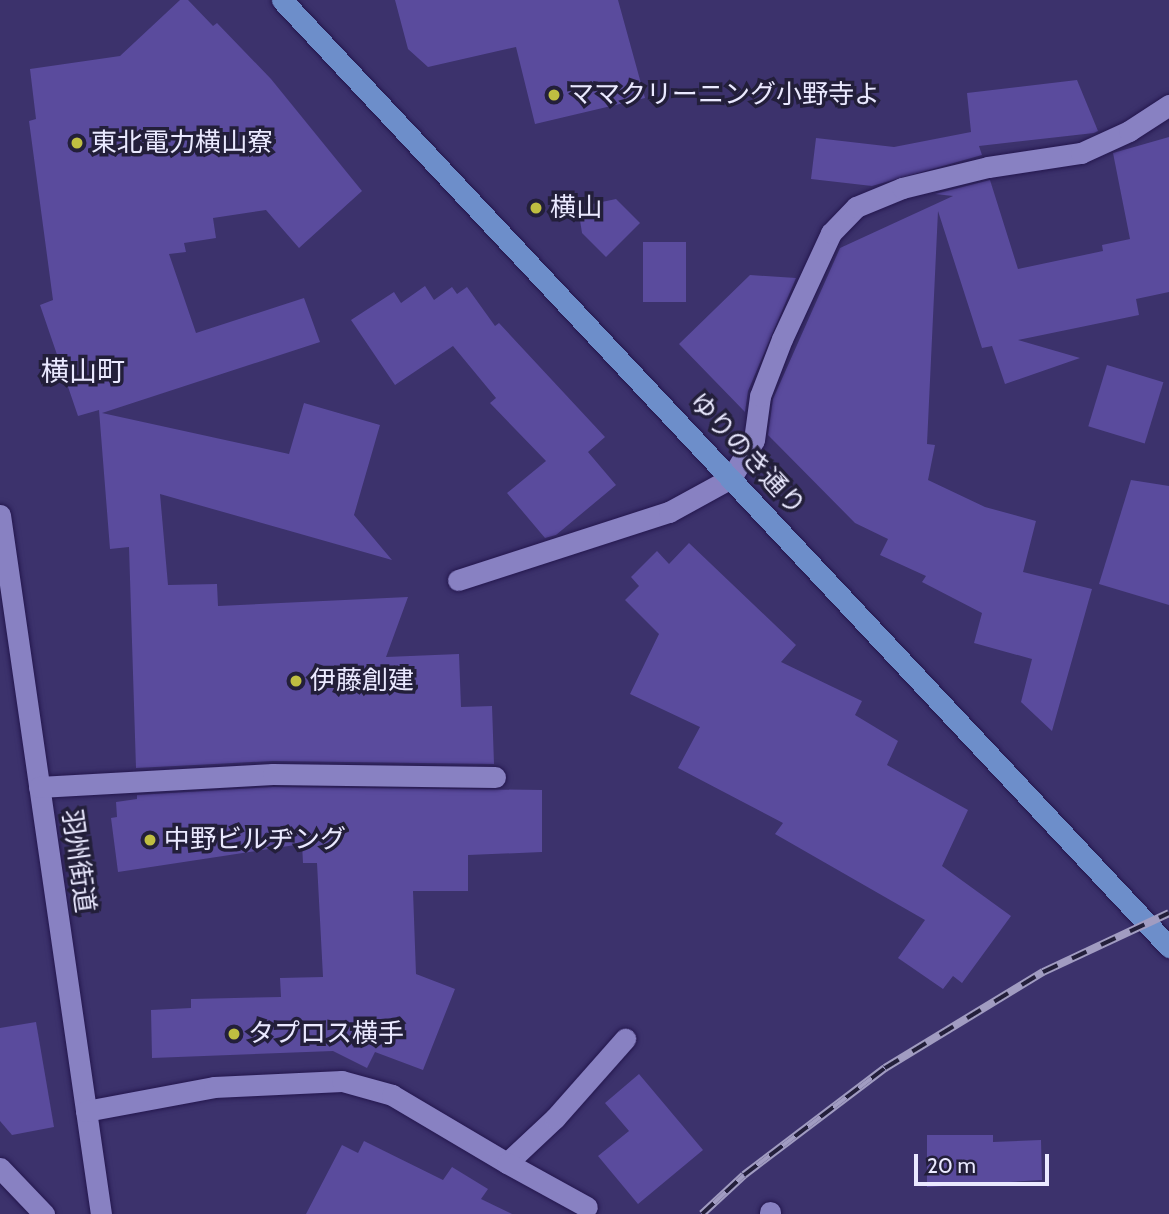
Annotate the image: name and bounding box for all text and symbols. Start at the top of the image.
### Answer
place label: ママクリーニング小野寺よ [568,79,880,111]
marker: ママクリーニング小野寺よ [546,87,562,103]
place label: 東北電力横山寮 [91,127,273,159]
marker: 東北電力横山寮 [69,135,85,151]
place label: 横山 [550,192,602,224]
marker: 横山 [528,200,544,216]
district label: 横山町 [41,354,125,388]
street label: ゆりのき通り [682,386,812,522]
place label: 伊藤創建 [310,665,414,697]
marker: 伊藤創建 [288,673,304,689]
street label: 羽州街道 [55,807,101,915]
place label: 中野ビルヂング [164,824,346,856]
marker: 中野ビルヂング [142,832,158,848]
place label: タプロス横手 [248,1018,404,1050]
marker: タプロス横手 [226,1026,242,1042]
scale bar [917,1140,1052,1184]
text: 20 m [927,1153,976,1178]

